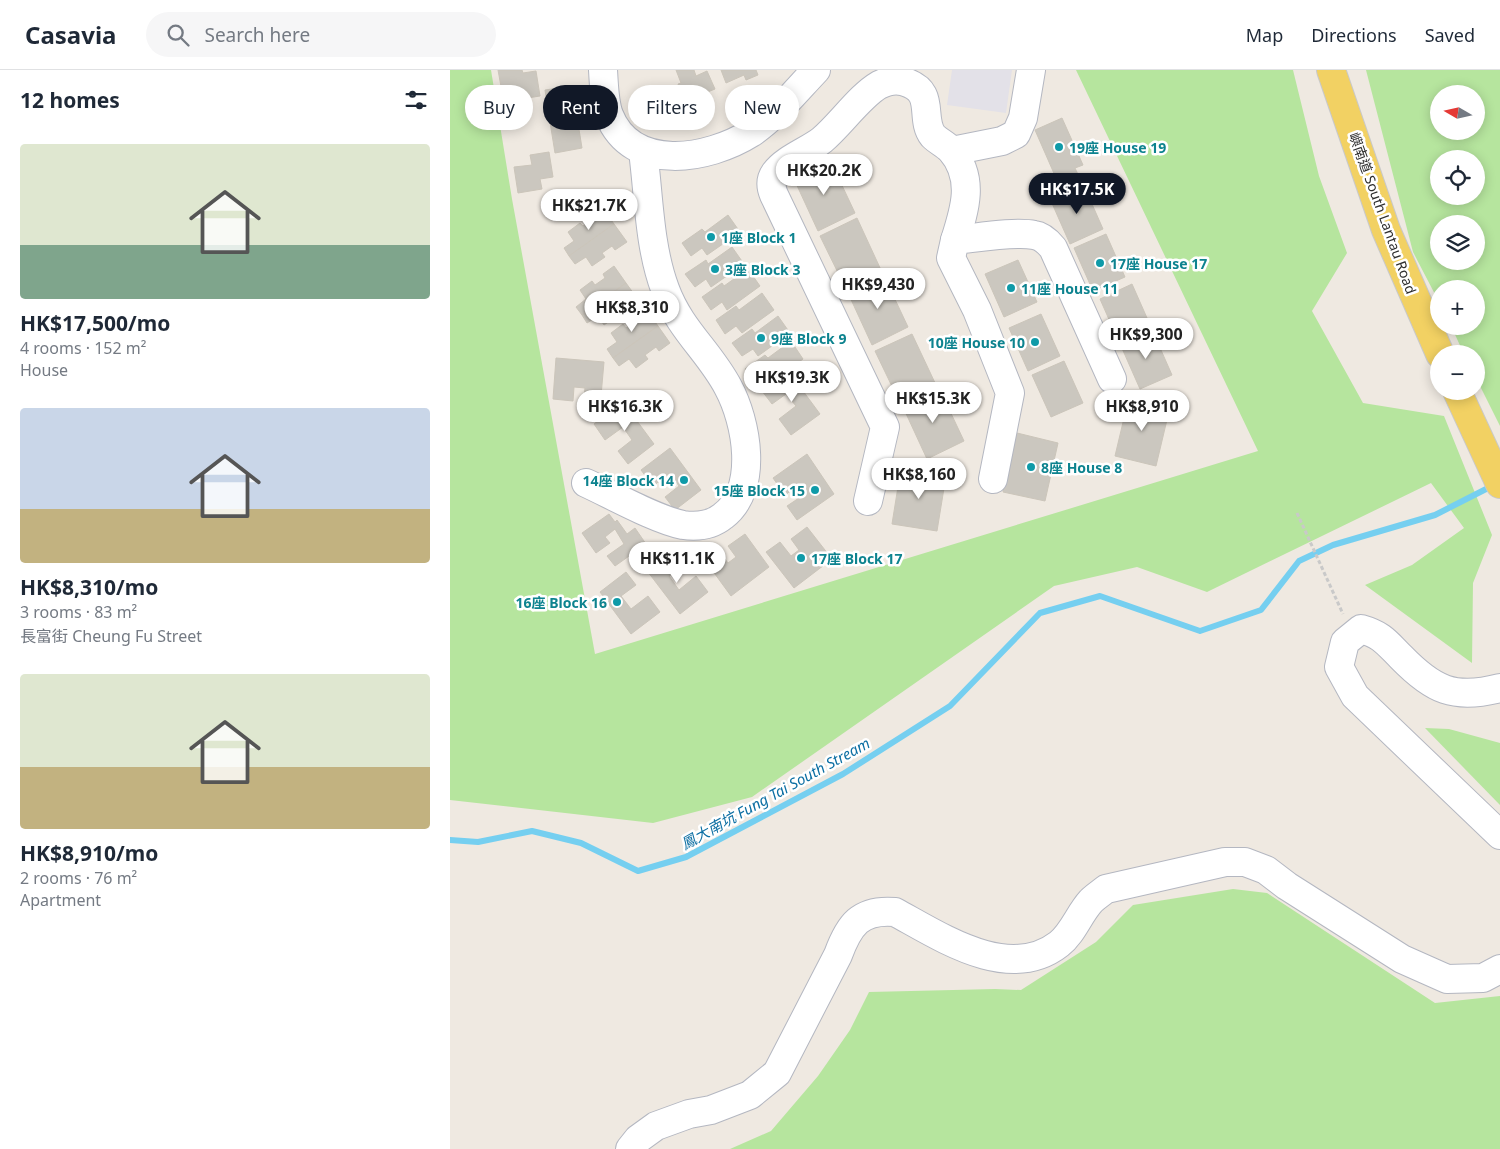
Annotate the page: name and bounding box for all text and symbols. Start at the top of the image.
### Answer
search box [146,12,496,57]
text: Casavia [25,18,116,51]
icon: search [164,21,192,49]
text: Search here [204,22,310,48]
text: Map [1246,23,1283,47]
text: Directions [1311,23,1397,47]
text: Saved [1425,23,1475,47]
chip: Buy [465,85,533,130]
chip: Rent [543,85,618,130]
chip: Filters [628,85,715,130]
chip: New [725,85,799,130]
north arrow [1430,85,1485,140]
map controls [1430,85,1485,400]
text: 12 homes [20,86,120,114]
icon: filters [402,86,430,114]
street label: 嶼南道 South Lantau Road [1345,130,1421,296]
place label: 19座 House 19 [1069,138,1166,157]
marker: 19座 House 19 [1053,141,1065,153]
button: locate [1430,150,1485,205]
pin: HK$20.2K [772,154,876,196]
text: HK$20.2K [787,159,861,181]
pin: HK$17.5K [1025,172,1129,215]
icon: home [180,177,270,267]
text: HK$17.5K [1040,178,1114,200]
pin: HK$21.7K [537,189,641,231]
text: HK$21.7K [552,194,626,216]
button: layers [1430,215,1485,270]
place label: 1座 Block 1 [721,228,796,247]
marker: 1座 Block 1 [705,231,717,243]
place label: 17座 House 17 [1110,254,1207,273]
marker: 17座 House 17 [1094,257,1106,269]
place label: 3座 Block 3 [725,260,800,279]
marker: 3座 Block 3 [709,263,721,275]
pin: HK$9,430 [826,268,930,310]
text: HK$9,430 [841,273,915,295]
place label: 11座 House 11 [1021,279,1118,298]
button: + [1430,280,1485,335]
marker: 11座 House 11 [1005,282,1017,294]
pin: HK$8,310 [580,290,684,333]
text: HK$8,310 [595,296,669,318]
text: HK$17,500/mo [20,309,170,337]
pin: HK$9,300 [1094,318,1198,360]
text: HK$9,300 [1109,323,1183,345]
place label: 9座 Block 9 [771,329,846,348]
marker: 9座 Block 9 [755,332,767,344]
place label: 10座 House 10 [928,333,1025,352]
marker: 10座 House 10 [1029,336,1041,348]
text: 4 rooms · 152 m² [20,337,146,359]
button: − [1430,345,1485,400]
text: House [20,359,68,381]
pin: HK$19.3K [740,360,844,403]
text: HK$19.3K [755,366,829,388]
pin: HK$15.3K [881,382,985,424]
text: HK$15.3K [896,387,970,409]
pin: HK$16.3K [573,390,677,432]
pin: HK$8,910 [1090,390,1194,432]
text: HK$16.3K [588,395,662,417]
text: HK$8,910 [1105,395,1179,417]
icon: home [180,441,270,531]
pin: HK$8,160 [867,458,971,500]
place label: 8座 House 8 [1041,458,1122,477]
marker: 8座 House 8 [1025,461,1037,473]
text: HK$8,160 [882,463,956,485]
place label: 14座 Block 14 [583,471,674,490]
marker: 14座 Block 14 [678,474,690,486]
place label: 15座 Block 15 [714,481,805,500]
marker: 15座 Block 15 [809,484,821,496]
pin: HK$11.1K [625,542,729,584]
text: HK$11.1K [640,547,714,569]
place label: 17座 Block 17 [811,549,902,568]
marker: 17座 Block 17 [795,552,807,564]
text: HK$8,310/mo [20,573,158,601]
place label: 16座 Block 16 [516,593,607,612]
marker: 16座 Block 16 [611,596,623,608]
text: 3 rooms · 83 m² [20,601,137,623]
text: 長富街 Cheung Fu Street [20,625,202,647]
icon: home [180,707,270,797]
water label: 鳳大南坑 Fung Tai South Stream [677,733,873,853]
text: HK$8,910/mo [20,839,158,867]
text: 2 rooms · 76 m² [20,867,137,889]
text: Apartment [20,889,101,911]

